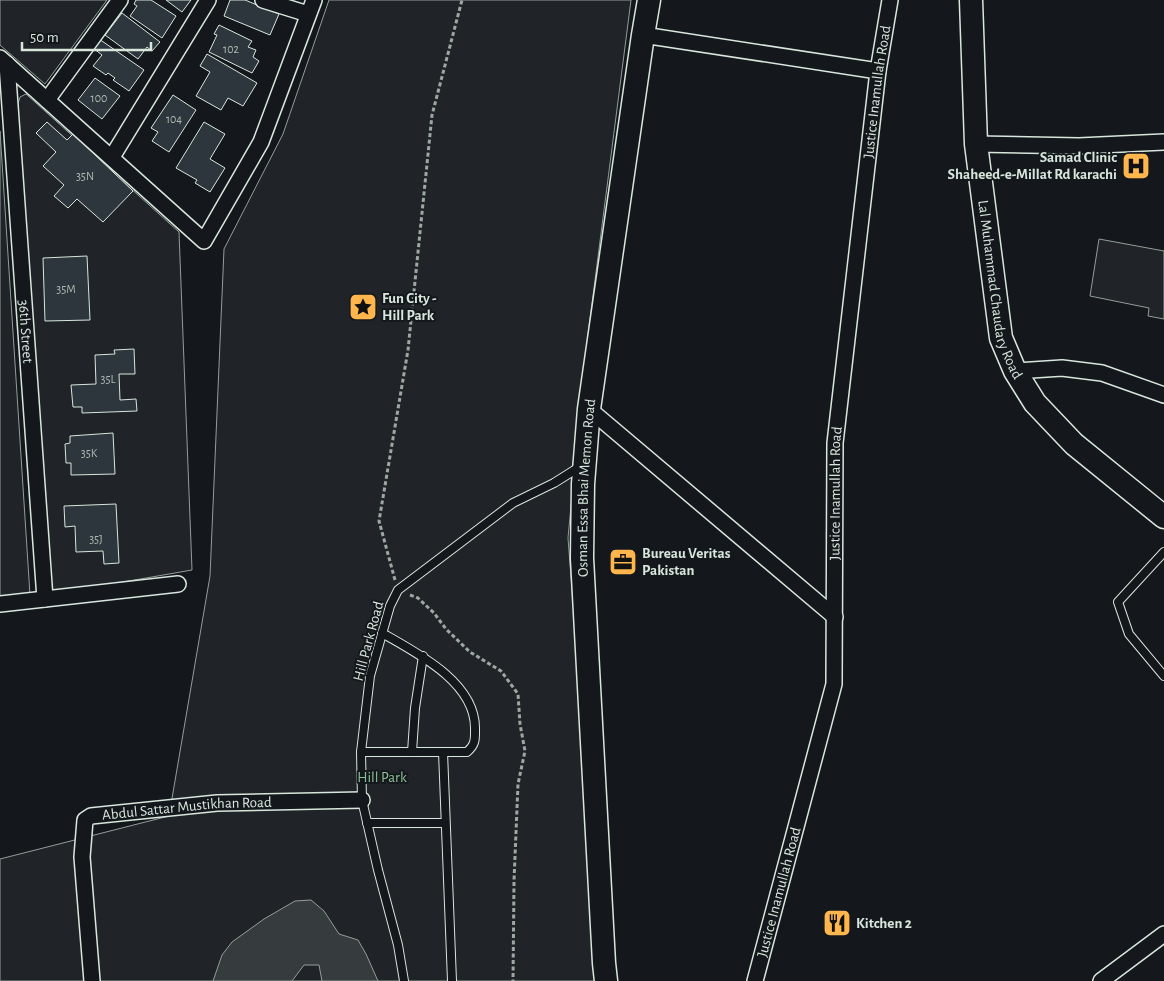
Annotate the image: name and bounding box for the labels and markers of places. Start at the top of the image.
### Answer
place label: Samad Clinic Shaheed-e-Millat Rd karachi [948,150,1117,182]
hospital icon: Samad Clinic Shaheed-e-Millat Rd karachi [1121,151,1151,181]
place label: Fun City - Hill Park [382,291,437,323]
place icon: Fun City - Hill Park [348,292,378,322]
place label: Bureau Veritas Pakistan [642,546,731,578]
office icon: Bureau Veritas Pakistan [608,547,638,577]
restaurant icon: Kitchen 2 [822,908,852,938]
place label: Kitchen 2 [856,916,912,931]

